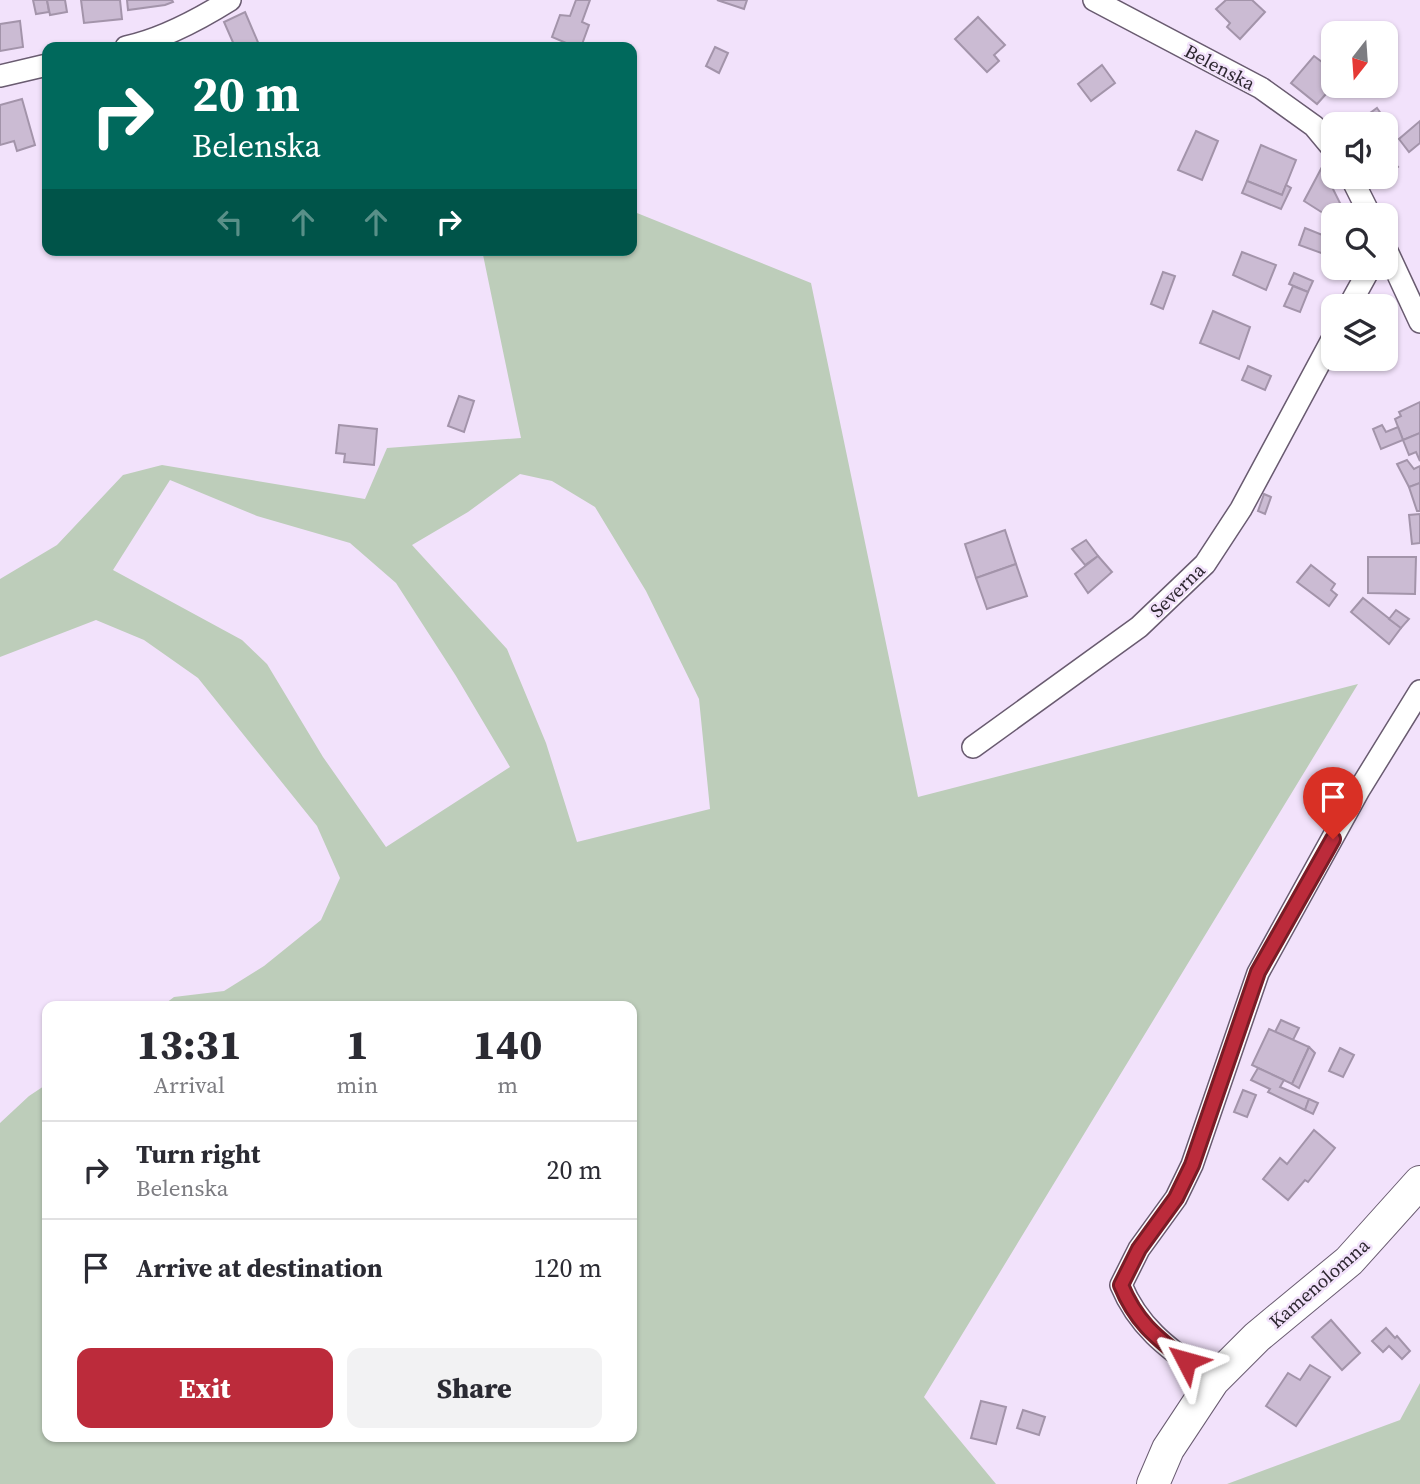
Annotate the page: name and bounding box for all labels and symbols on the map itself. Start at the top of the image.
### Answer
north arrow [1321,21,1398,98]
street label: Belenska [1180,38,1260,97]
street label: Severna [1144,557,1210,623]
pin [1303,767,1363,839]
street label: Kamenolomna [1263,1232,1375,1334]
position arrow [1149,1324,1223,1398]

